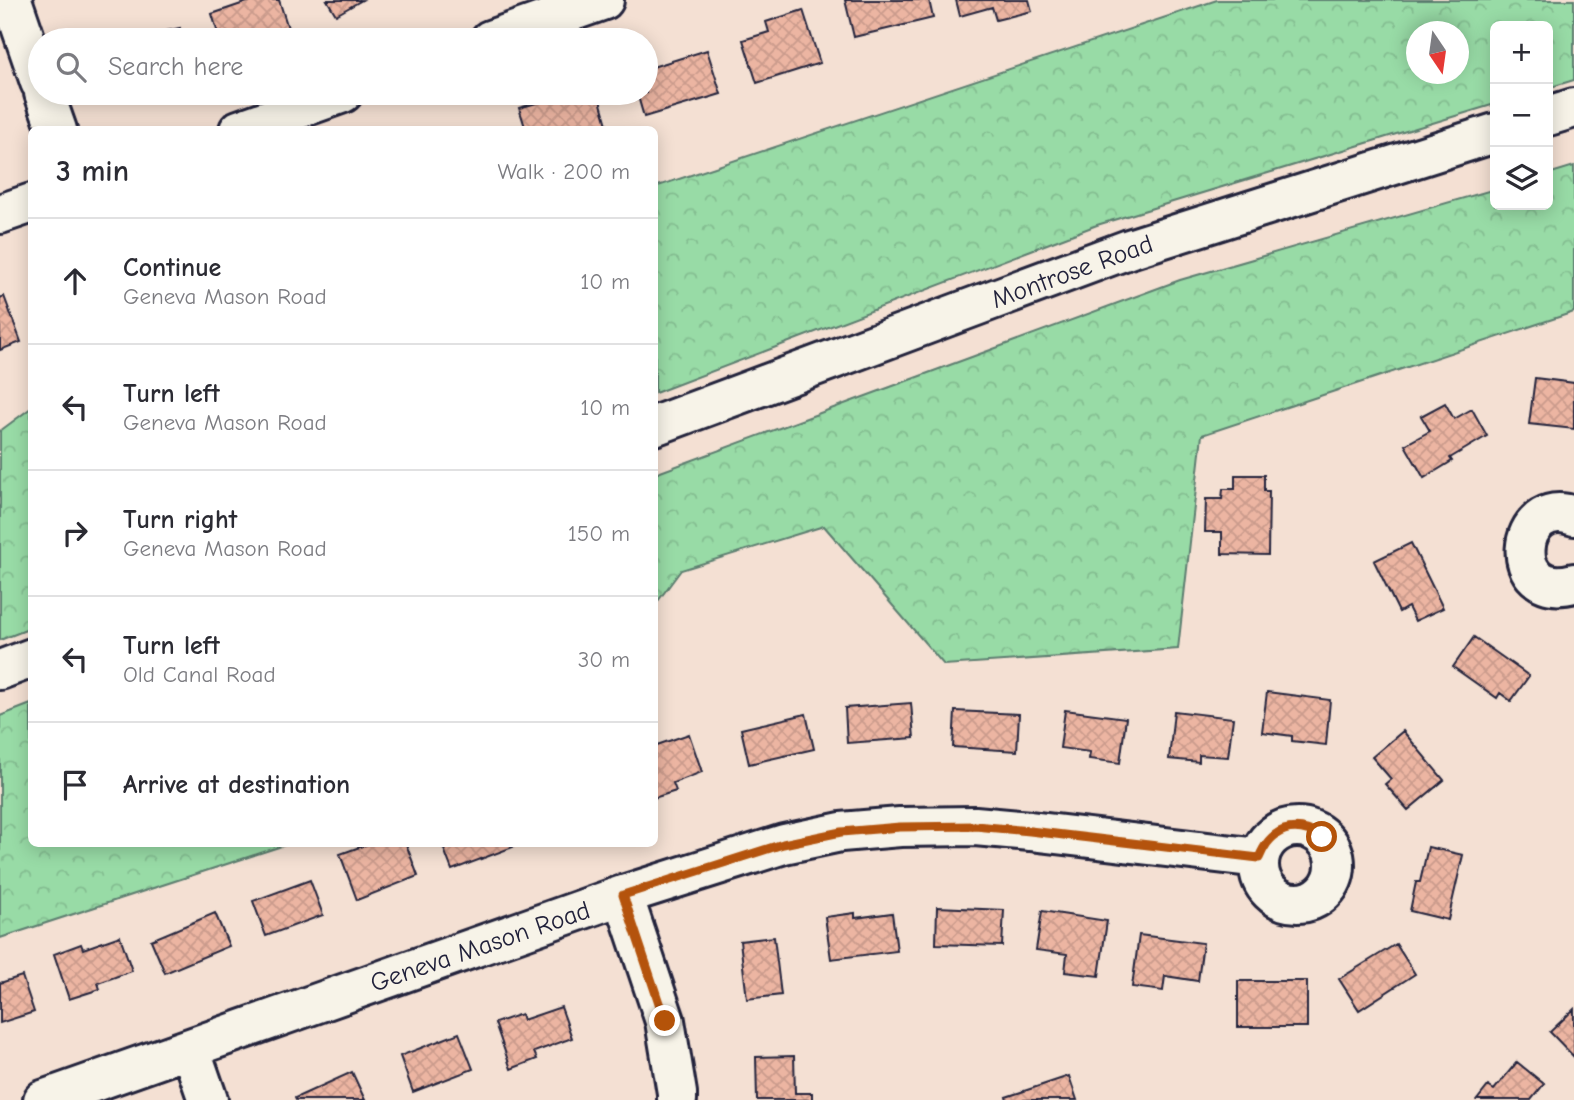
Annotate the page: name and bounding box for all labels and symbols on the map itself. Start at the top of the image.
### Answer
north arrow [1406,21,1469,84]
street label: Montrose Road [988,229,1157,315]
route start [1306,821,1337,852]
street label: Geneva Mason Road [367,895,594,999]
route end [649,1005,680,1036]

